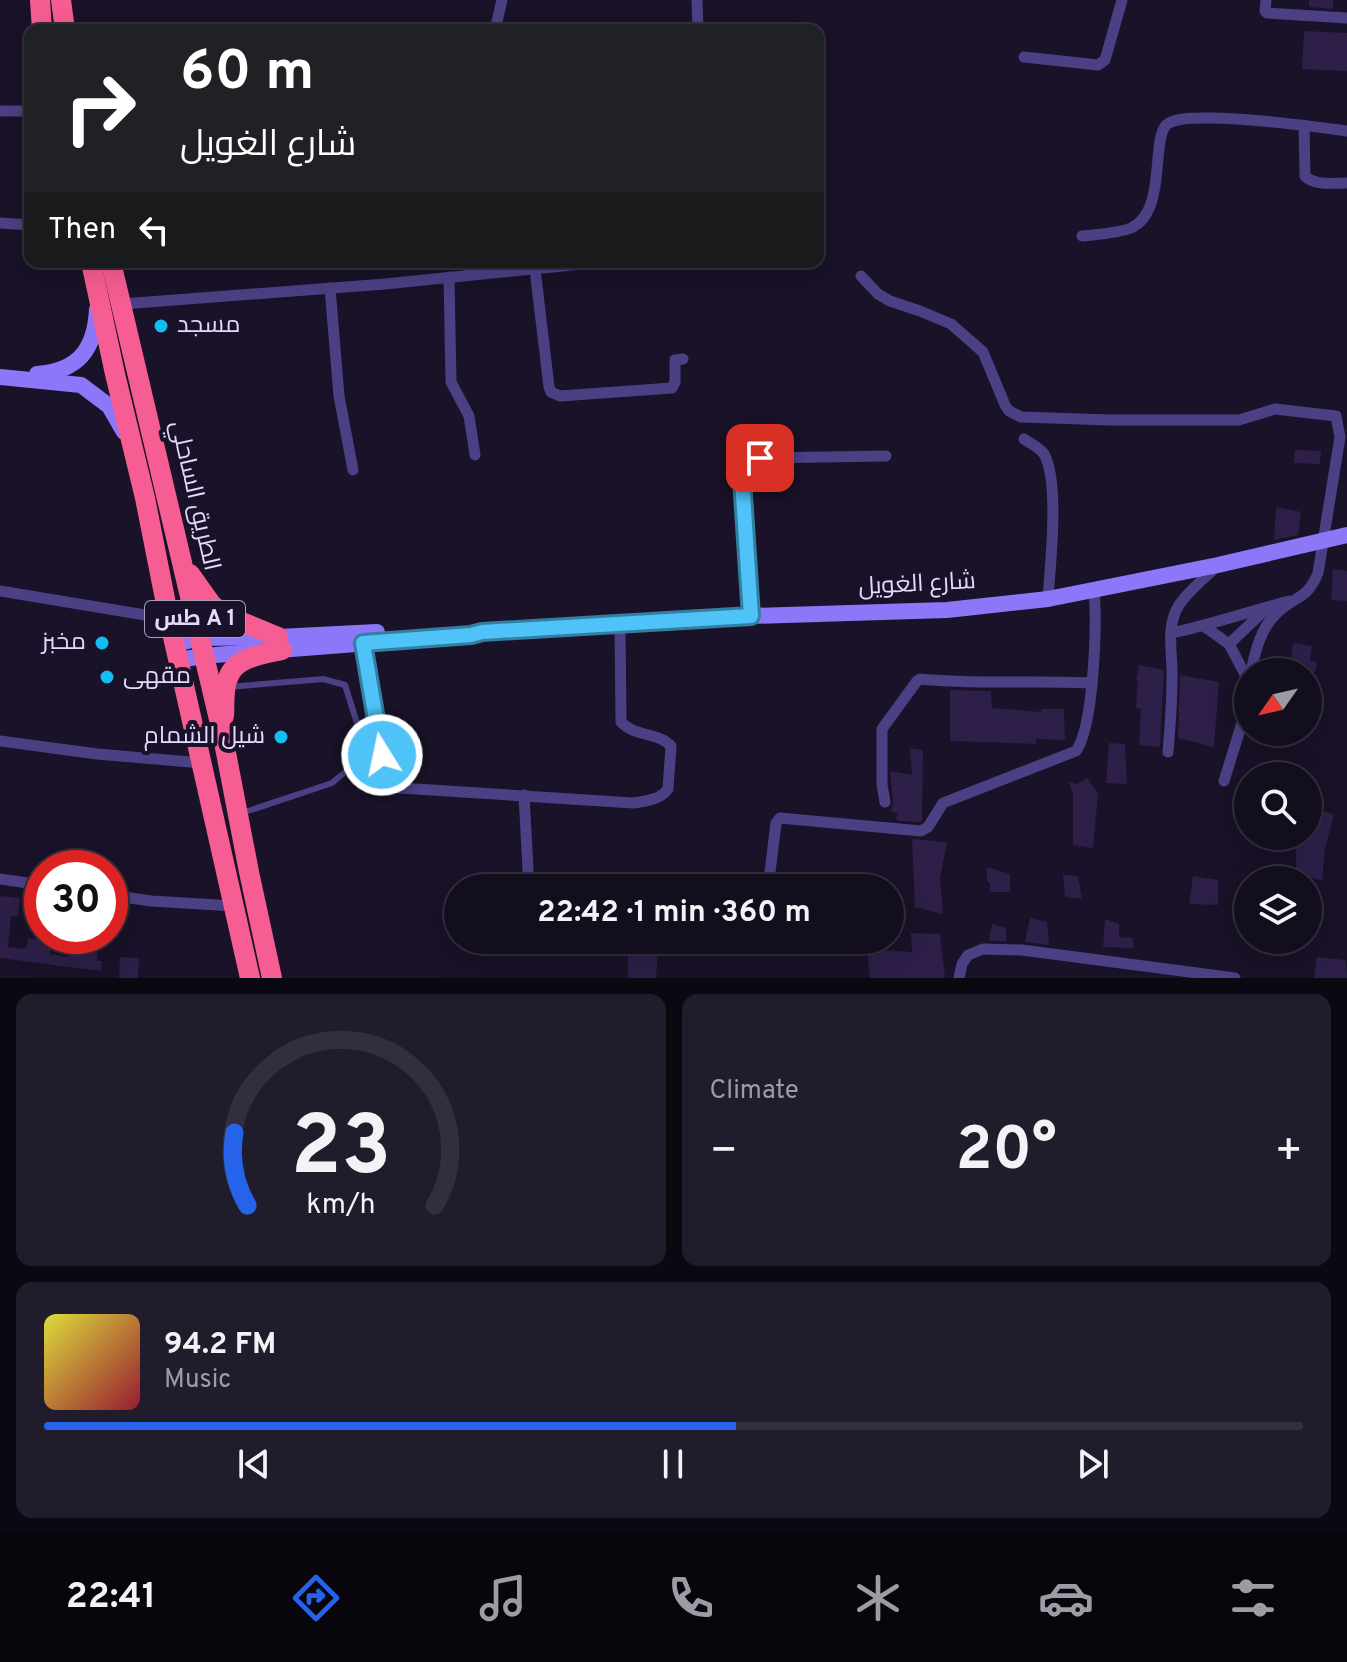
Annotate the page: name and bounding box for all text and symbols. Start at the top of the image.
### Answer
text: 60 m [180,39,314,109]
icon: right [48,56,152,160]
text: شارع الغويل [180,123,356,169]
icon: left [132,208,176,252]
text: Then [48,212,116,249]
place label: مسجد [177,311,240,341]
marker: مسجد [152,317,170,335]
street label: الطريق الساحلي [160,418,226,574]
pin [726,424,794,492]
icon: arrive [738,436,782,480]
street label: شارع الغويل [858,567,976,603]
road number: طس A 1 [145,601,245,637]
place label: مخبز [40,628,86,658]
marker: مخبز [93,634,111,652]
north arrow [1234,658,1322,746]
map controls [1234,658,1322,954]
place label: مقهى [123,662,191,692]
marker: مقهى [98,668,116,686]
position arrow [340,713,424,797]
place label: شيل الشمام [144,722,265,752]
marker: شيل الشمام [272,728,290,746]
button: search [1234,762,1322,850]
speed limit sign: 30 [24,850,128,954]
button: layers [1234,866,1322,954]
text: 22:42 · 1 min · 360 m [537,895,811,932]
text: Climate [710,1075,799,1108]
text: 23 [290,1099,391,1204]
text: 20° [956,1115,1057,1191]
text: − [710,1125,738,1181]
text: + [1275,1125,1303,1181]
text: km/h [306,1188,375,1224]
text: 94.2 FM [164,1327,276,1364]
text: Music [164,1364,231,1397]
icon: previous [232,1442,276,1486]
icon: pause [651,1442,695,1486]
icon: next [1071,1442,1115,1486]
icon: directions [288,1570,344,1626]
icon: music [475,1570,531,1626]
icon: phone [663,1570,719,1626]
icon: climate [850,1570,906,1626]
icon: car [1038,1570,1094,1626]
icon: filters [1225,1570,1281,1626]
text: 22:41 [66,1575,156,1621]

